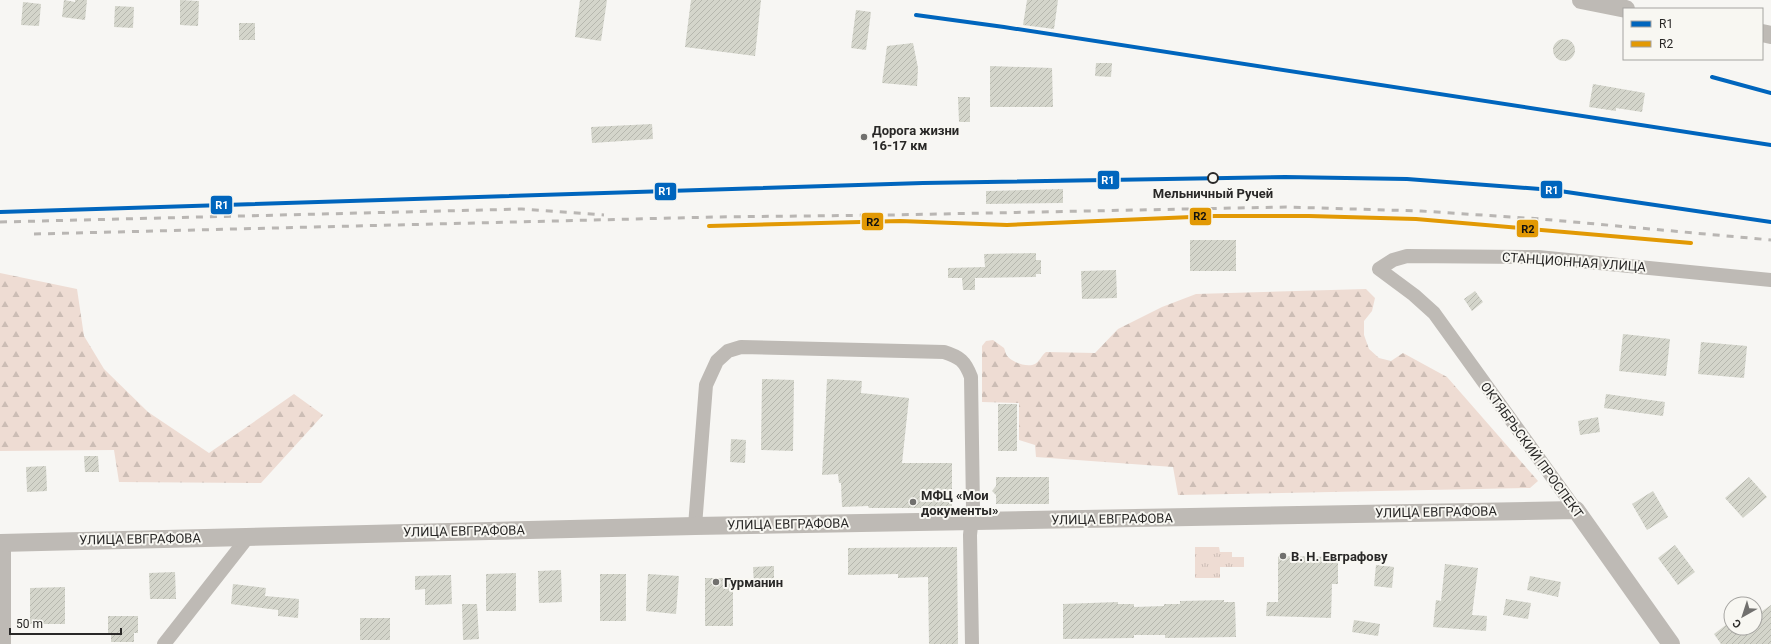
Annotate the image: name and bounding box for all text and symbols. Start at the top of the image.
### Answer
legend [1623,8,1763,60]
text: R1 [1659,17,1673,31]
text: R2 [1659,37,1673,51]
place label: Дорога жизни 16-17 км [872,123,959,153]
marker: Дорога жизни 16-17 км [859,132,869,142]
line badge: R1 [1097,170,1120,190]
marker: Мельничный Ручей [1207,172,1219,184]
text: R1 [1101,174,1115,187]
line badge: R1 [1540,180,1563,199]
line badge: R1 [654,182,677,201]
text: R1 [1545,184,1559,197]
text: R1 [658,185,672,198]
place label: Мельничный Ручей [1153,186,1273,201]
line badge: R1 [210,195,233,215]
text: R1 [215,199,229,212]
line badge: R2 [1189,207,1212,226]
text: R2 [1193,210,1207,223]
line badge: R2 [861,212,884,231]
text: R2 [866,216,880,229]
line badge: R2 [1516,219,1539,238]
text: R2 [1521,223,1535,236]
street label: СТАНЦИОННАЯ УЛИЦА [1502,249,1647,275]
street label: ОКТЯБРЬСКИЙ ПРОСПЕКТ [1478,379,1586,521]
place label: МФЦ «Мои документы» [921,488,999,518]
marker: МФЦ «Мои документы» [908,497,918,507]
street label: УЛИЦА ЕВГРАФОВА [1375,503,1497,521]
street label: УЛИЦА ЕВГРАФОВА [1051,510,1173,528]
street label: УЛИЦА ЕВГРАФОВА [727,515,849,533]
street label: УЛИЦА ЕВГРАФОВА [403,522,525,540]
street label: УЛИЦА ЕВГРАФОВА [79,530,201,548]
place label: В. Н. Евграфову [1291,549,1388,564]
marker: В. Н. Евграфову [1278,551,1288,561]
place label: Гурманин [724,575,783,590]
marker: Гурманин [711,577,721,587]
north arrow [1723,596,1763,636]
scale bar [10,610,121,636]
text: С [1730,616,1744,631]
text: 50 m [16,617,43,631]

